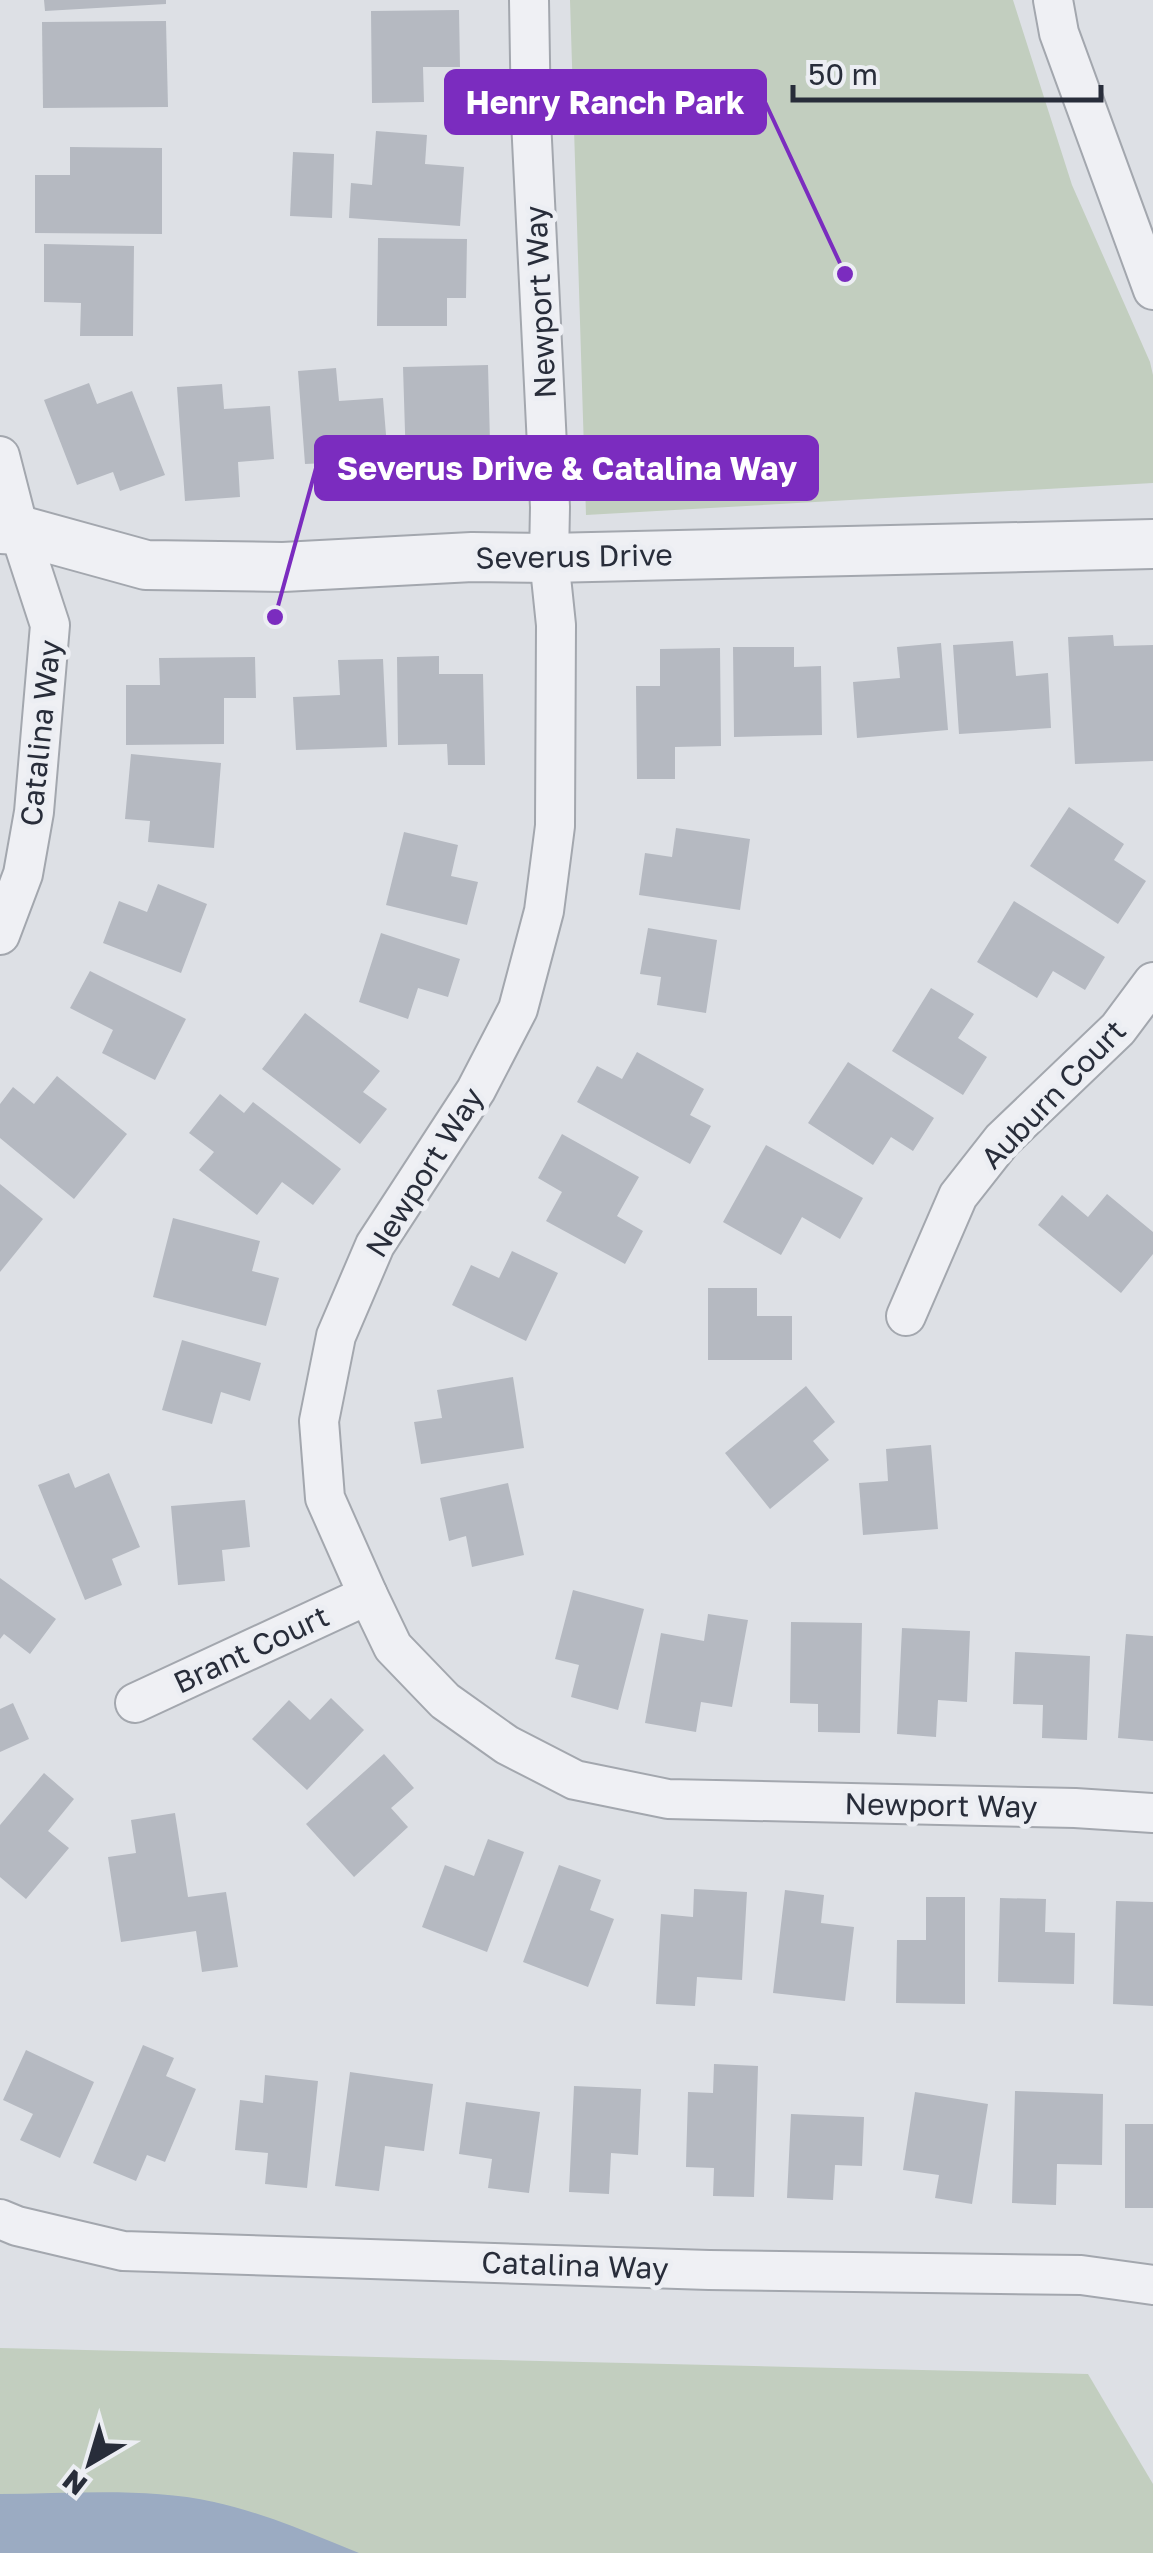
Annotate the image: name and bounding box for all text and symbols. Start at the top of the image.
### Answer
scale bar [793,40,1100,102]
text: 50 m [808,56,878,92]
callout: Henry Ranch Park [446,71,765,133]
text: Henry Ranch Park [465,83,745,121]
street label: Newport Way [517,204,563,399]
callout: Severus Drive & Catalina Way [316,437,817,499]
text: Severus Drive & Catalina Way [337,449,797,487]
street label: Severus Drive [475,536,673,576]
street label: Catalina Way [12,638,68,828]
street label: Auburn Court [973,1012,1133,1176]
street label: Newport Way [358,1080,491,1263]
street label: Brant Court [168,1597,334,1701]
street label: Newport Way [844,1785,1038,1825]
street label: Catalina Way [481,2244,669,2286]
north arrow [40,2413,140,2513]
text: N [56,2464,93,2503]

